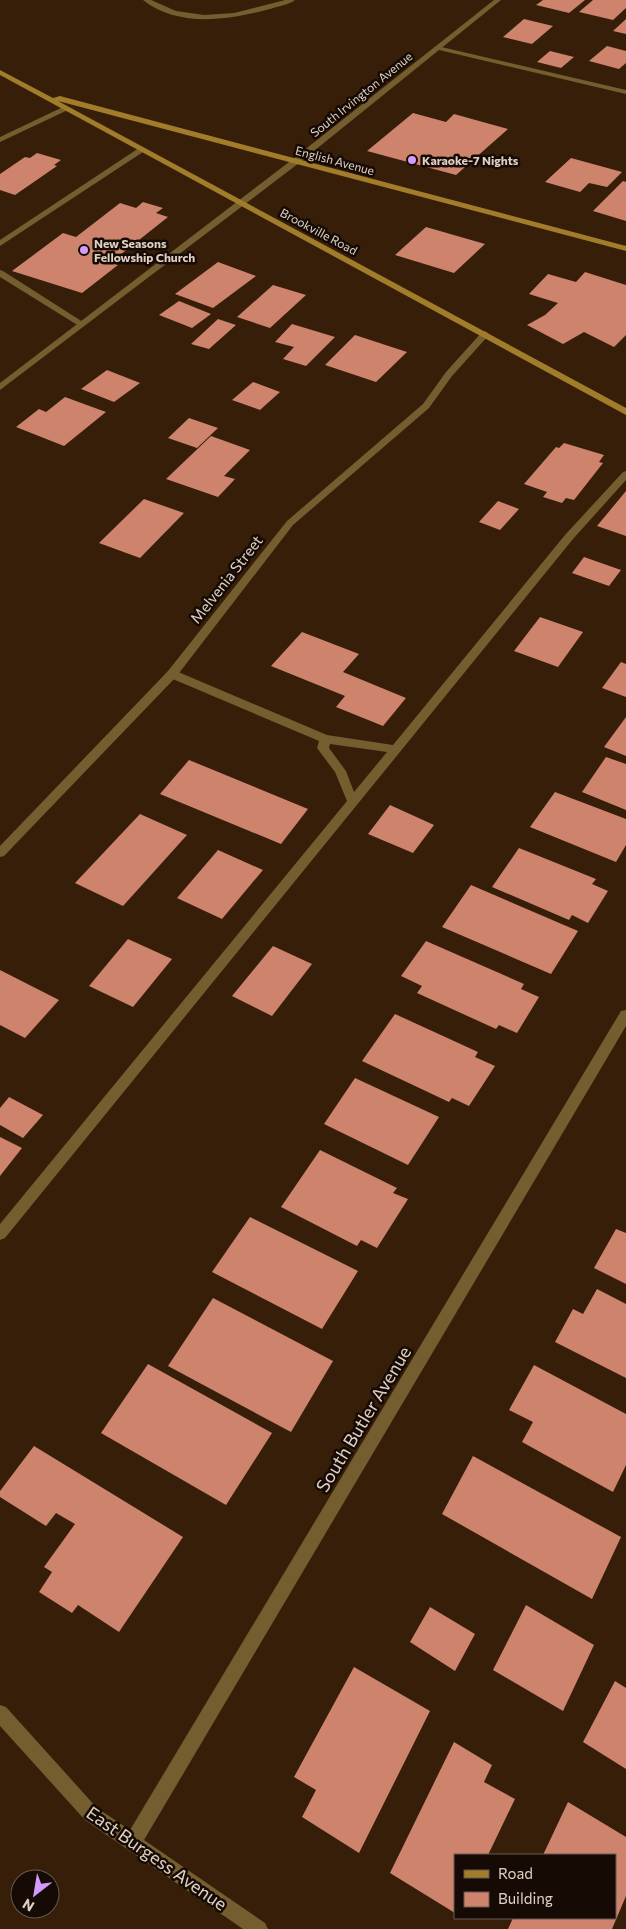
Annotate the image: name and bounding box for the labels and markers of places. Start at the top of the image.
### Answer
place label: Karaoke-7 Nights [422,153,519,167]
marker: Karaoke-7 Nights [406,154,418,166]
place label: New Seasons Fellowship Church [94,236,195,264]
marker: New Seasons Fellowship Church [78,244,90,256]

